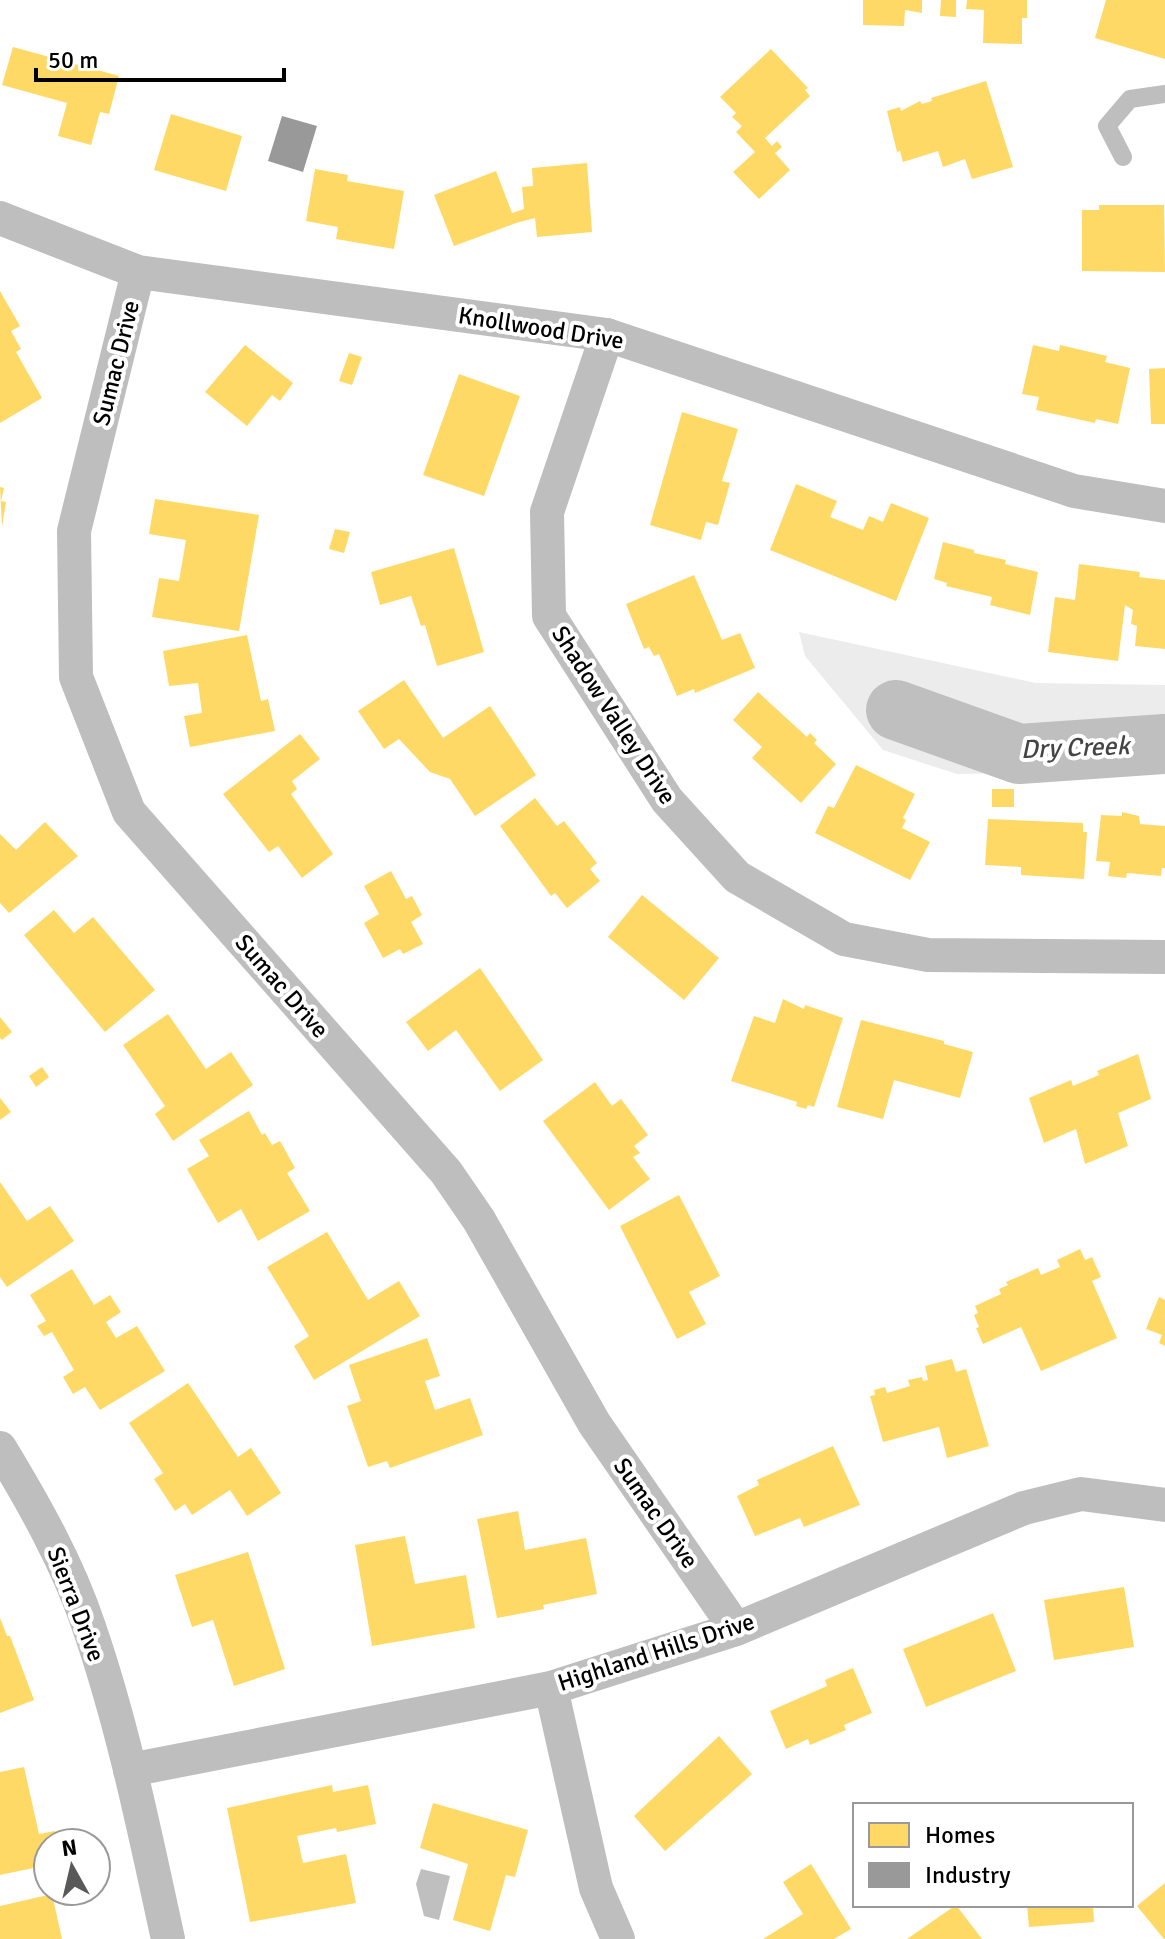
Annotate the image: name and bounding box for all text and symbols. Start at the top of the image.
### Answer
scale bar [36,32,284,82]
text: 50 m [48,45,98,75]
street label: Sumac Drive [86,297,146,429]
street label: Knollwood Drive [456,300,626,356]
street label: Shadow Valley Drive [545,620,683,810]
water label: Dry Creek [1020,730,1132,766]
street label: Sumac Drive [229,928,335,1044]
street label: Sumac Drive [607,1452,705,1574]
street label: Sierra Drive [40,1542,112,1666]
street label: Highland Hills Drive [554,1606,758,1698]
legend [853,1803,1133,1907]
text: Homes [925,1820,995,1850]
north arrow [32,1827,112,1907]
text: N [60,1833,79,1862]
text: Industry [925,1860,1011,1890]

